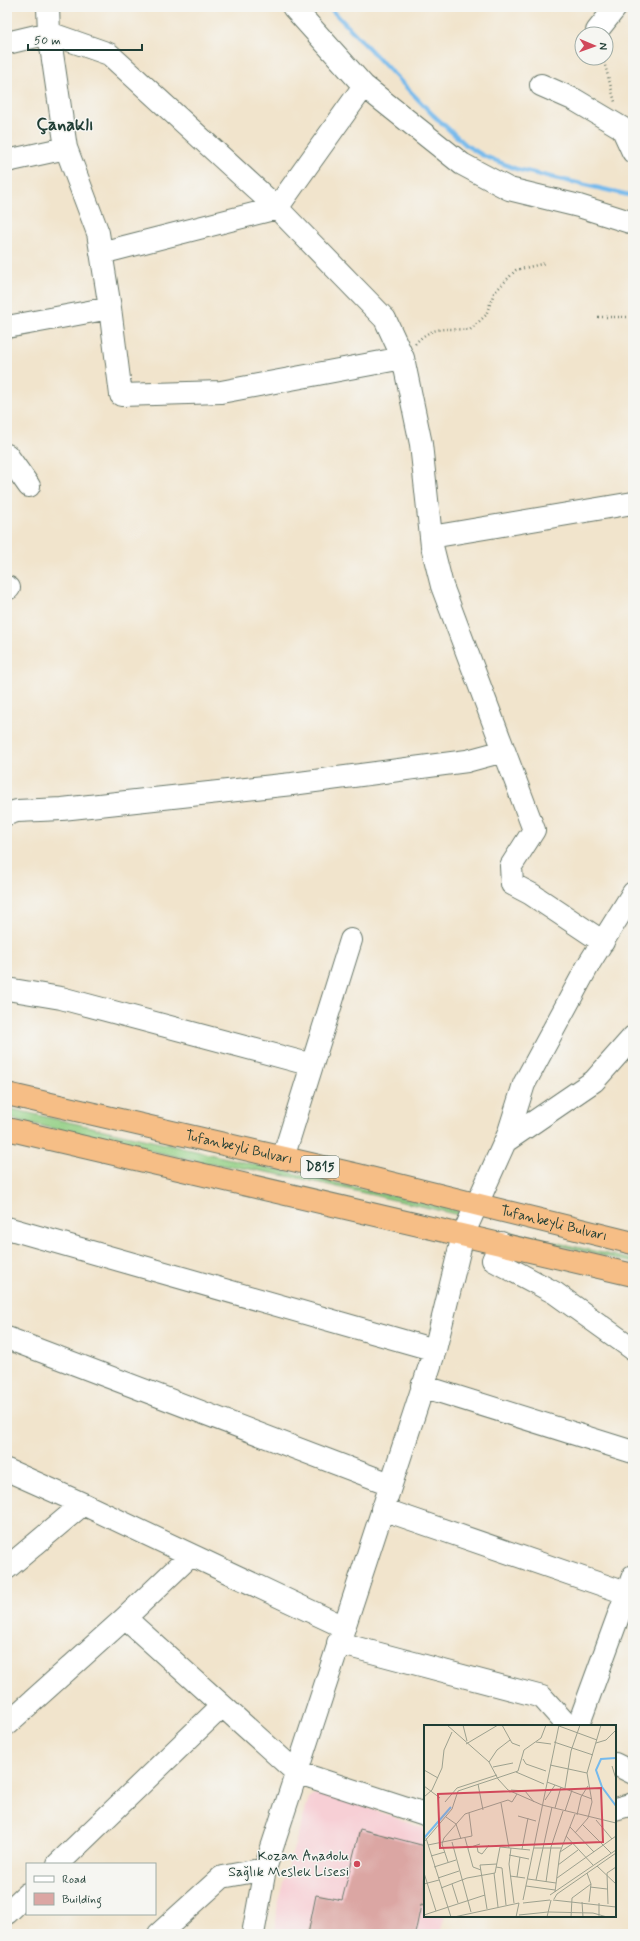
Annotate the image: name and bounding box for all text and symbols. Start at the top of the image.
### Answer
scale bar [28,26,142,52]
north arrow [574,26,614,66]
text: 50 m [34,33,61,49]
text: N [596,42,610,50]
district label: Çanaklı [36,113,94,137]
street label: Tufanbeyli Bulvarı [183,1126,294,1169]
road number: D815 [301,1156,339,1178]
street label: Tufanbeyli Bulvarı [499,1202,609,1245]
inset map [424,1725,616,1917]
place label: Kozan Anadolu Sağlık Meslek Lisesi [228,1847,349,1881]
marker: Kozan Anadolu Sağlık Meslek Lisesi [352,1859,362,1869]
legend [26,1863,156,1915]
text: Road [62,1872,86,1888]
text: Building [62,1892,102,1909]

